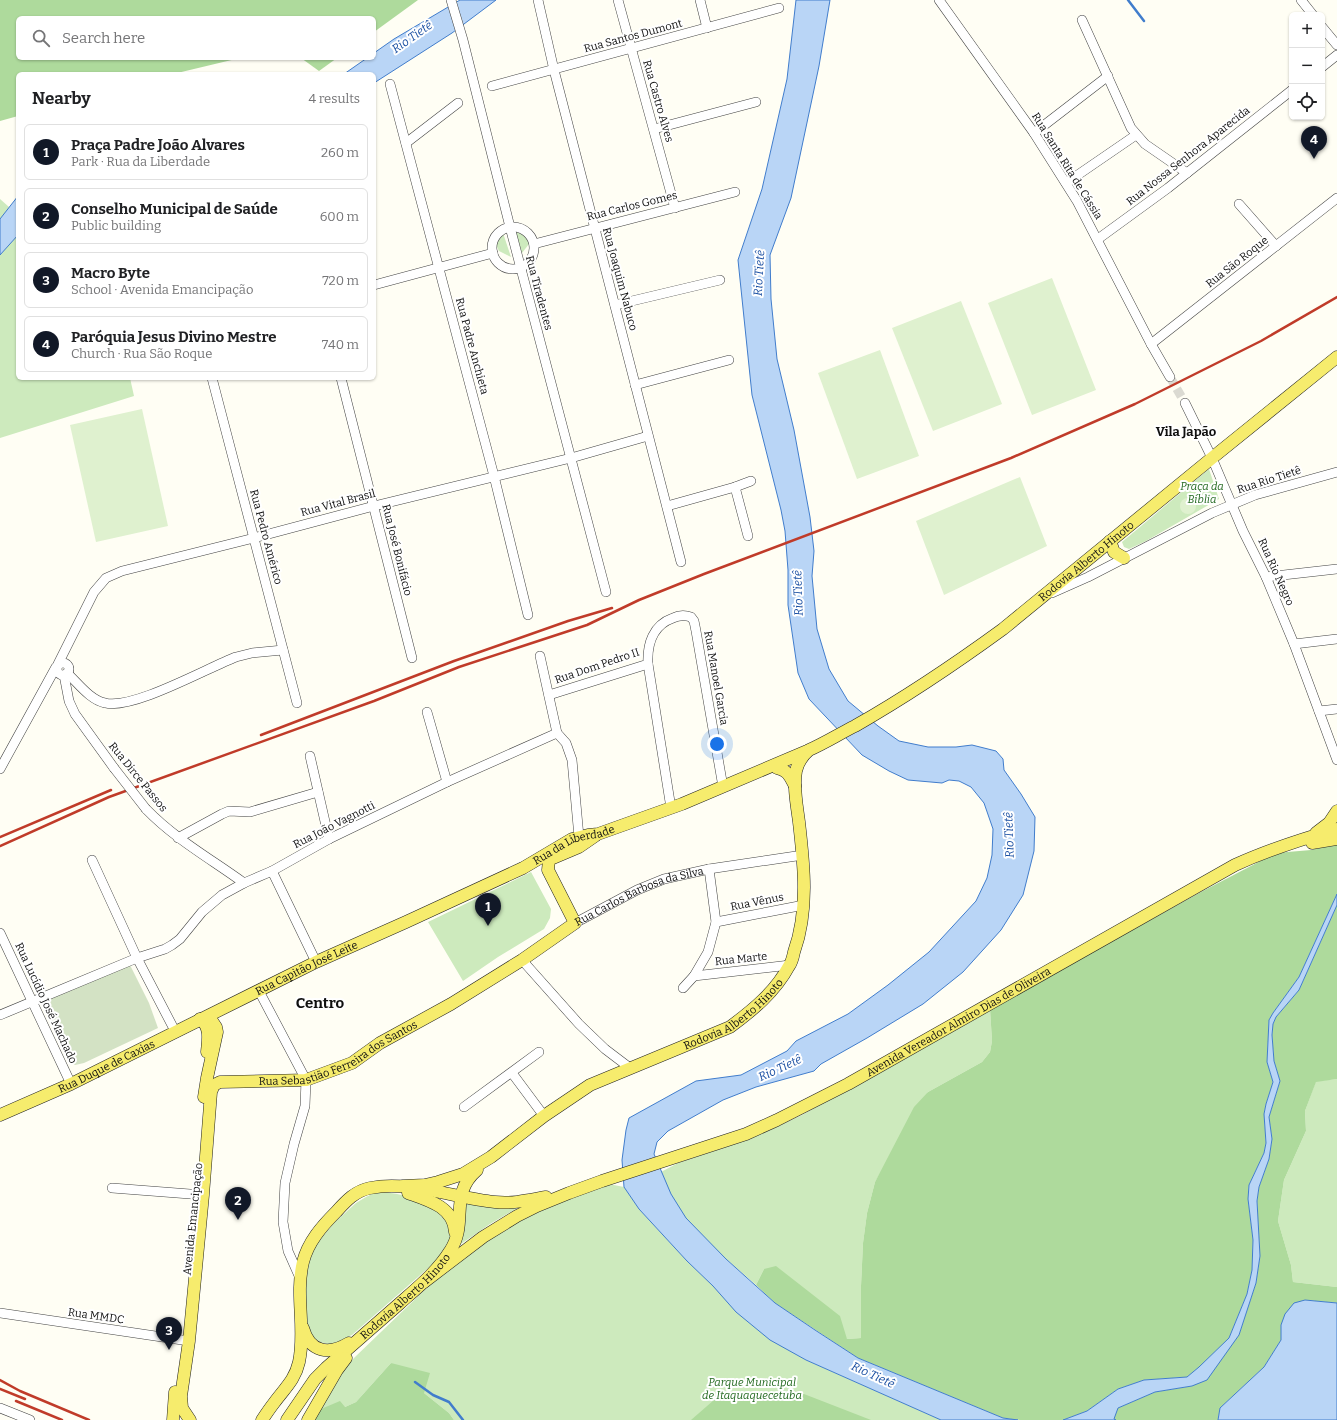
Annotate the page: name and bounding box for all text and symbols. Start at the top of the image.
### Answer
map controls [1289,12,1325,120]
button: + [1289,12,1325,48]
search box [16,16,376,60]
street label: Rua Santos Dumont [582,17,684,55]
water label: Rio Tietê [389,18,435,56]
icon: search [30,27,52,49]
text: Search here [62,29,145,47]
button: − [1289,48,1325,84]
street label: Rua Castro Alves [640,58,676,144]
button: locate [1289,84,1325,120]
text: Nearby [32,88,91,109]
text: 4 results [308,91,360,106]
street label: Rua Nossa Senhora Aparecida [1124,104,1252,208]
street label: Rua Santa Rita de Cássia [1029,110,1105,222]
pin: 4 [1301,126,1327,159]
text: Praça Padre João Alvares [71,136,245,154]
text: 1 [43,145,49,160]
text: 260 m [321,145,359,160]
text: Park · Rua da Liberdade [71,154,210,169]
street label: Rua Carlos Gomes [585,188,679,224]
text: Conselho Municipal de Saúde [71,200,278,218]
text: 2 [42,209,50,224]
text: 600 m [320,209,359,224]
text: Public building [71,218,161,233]
street label: Rua Joaquim Nabuco [600,226,640,332]
street label: Rua São Roque [1203,234,1271,290]
water label: Rio Tietê [751,250,767,296]
street label: Rua Tiradentes [523,254,555,332]
text: Macro Byte [71,264,150,282]
text: 3 [42,273,50,288]
text: 720 m [322,273,359,288]
text: School · Avenida Emancipação [71,282,253,297]
street label: Rua Padre Anchieta [453,296,491,396]
text: Paróquia Jesus Divino Mestre [71,328,276,346]
text: 4 [42,337,50,352]
text: 740 m [322,337,359,352]
text: Church · Rua São Roque [71,346,212,361]
district label: Vila Japão [1156,424,1217,439]
street label: Rua Rio Tietê [1235,464,1303,496]
park label: Praça da Bíblia [1180,480,1224,506]
street label: Rua Vital Brasil [299,487,377,519]
street label: Rua Pedro Américo [247,488,285,586]
street label: Rua José Bonifácio [379,503,415,597]
street label: Rodovia Alberto Hinoto [1036,518,1136,604]
street label: Rua Rio Negro [1255,536,1297,608]
water label: Rio Tietê [790,570,806,616]
street label: Rua Manoel Garcia [701,630,731,726]
street label: Rua Dom Pedro II [553,645,641,687]
your location [707,734,727,754]
street label: Rua Dirce Passos [106,740,170,814]
street label: Rua João Vagnotti [291,799,378,851]
water label: Rio Tietê [1001,812,1017,858]
street label: Rua da Liberdade [530,822,616,867]
street label: Rua Carlos Barbosa da Silva [572,864,705,929]
street label: Rua Vênus [729,890,785,914]
pin: 1 [475,893,501,926]
street label: Rua Capitão José Leite [253,938,360,998]
street label: Rua Lucídio José Machado [12,940,80,1066]
street label: Rua Marte [714,950,768,968]
street label: Avenida Vereador Almiro Dias de Oliveira [864,964,1053,1079]
street label: Rodovia Alberto Hinoto [681,976,785,1052]
district label: Centro [296,994,345,1012]
street label: Rua Sebastião Ferreira dos Santos [258,1017,419,1088]
street label: Rua Duque de Caxias [56,1037,157,1095]
water label: Rio Tietê [756,1052,804,1084]
street label: Avenida Emancipação [181,1162,205,1276]
pin: 2 [225,1187,251,1220]
street label: Rodovia Alberto Hinoto [357,1251,453,1342]
street label: Rua MMDC [67,1306,125,1326]
pin: 3 [156,1317,182,1350]
water label: Rio Tietê [849,1359,897,1391]
park label: Parque Municipal de Itaquaquecetuba [702,1376,802,1402]

